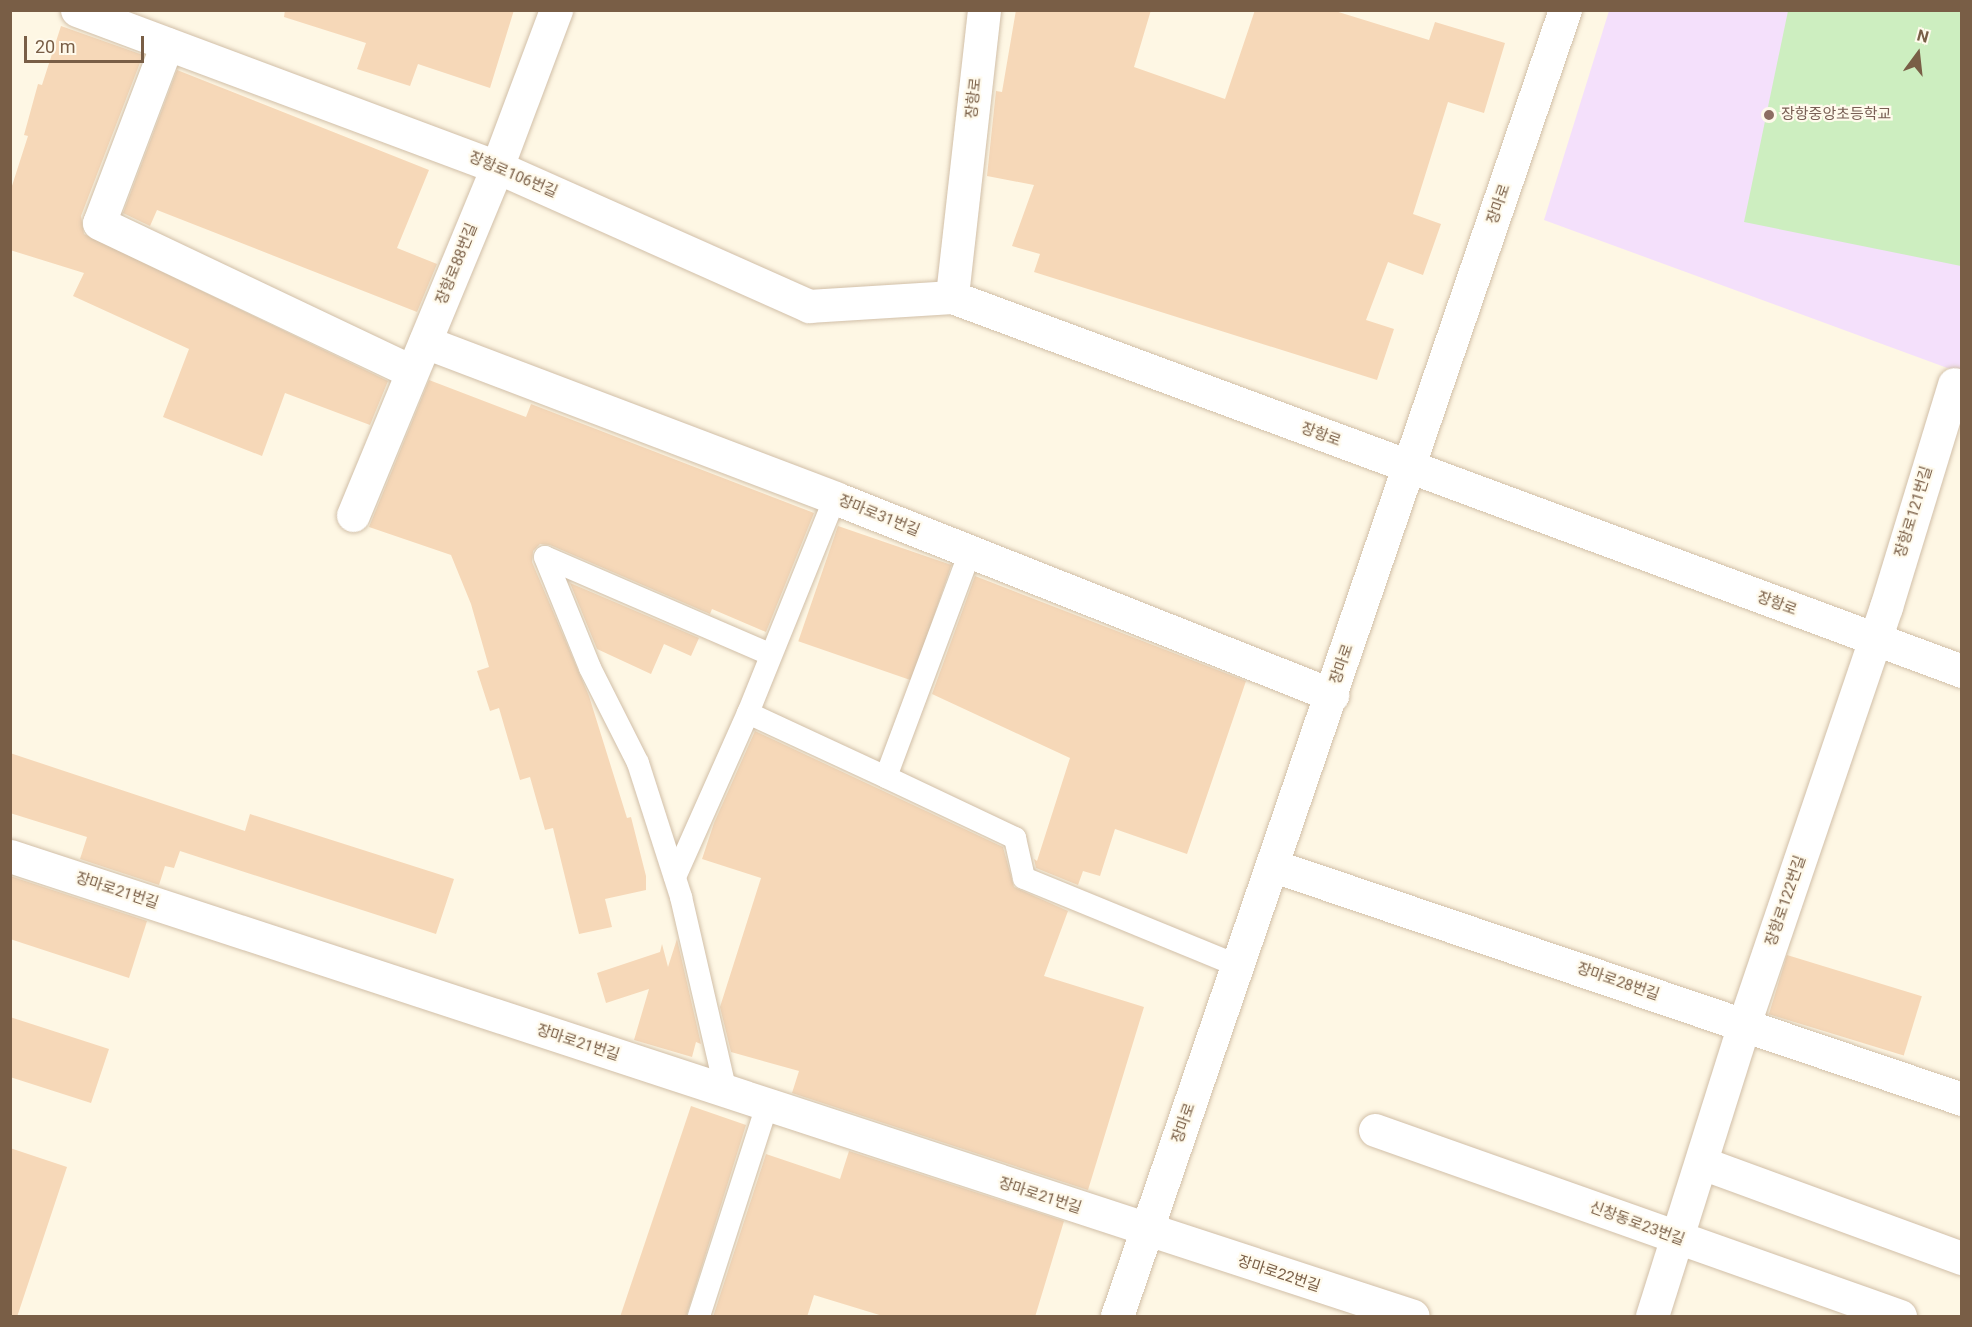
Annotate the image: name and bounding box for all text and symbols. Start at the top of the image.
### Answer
scale bar [27,24,147,62]
north arrow [1888,24,1948,84]
text: N [1915,25,1931,47]
text: 20 m [35,36,75,57]
street label: 장항로 [963,76,985,120]
place label: 장항중앙초등학교 [1781,106,1891,124]
marker: 장항중앙초등학교 [1762,108,1776,122]
street label: 장항로106번길 [466,148,560,202]
street label: 장마로 [1484,181,1514,227]
street label: 장항로88번길 [433,221,481,307]
street label: 장항로 [1298,419,1344,451]
street label: 장항로121번길 [1892,464,1936,560]
street label: 장마로31번길 [836,492,922,540]
street label: 장항로 [1754,588,1800,620]
street label: 장마로 [1327,641,1357,687]
street label: 장항로122번길 [1762,853,1810,949]
street label: 장마로21번길 [73,869,161,913]
street label: 장마로28번길 [1574,960,1662,1004]
street label: 장마로21번길 [534,1021,622,1065]
street label: 장마로 [1169,1100,1199,1146]
street label: 장마로21번길 [996,1174,1084,1218]
street label: 신창동로23번길 [1587,1198,1687,1250]
street label: 장마로22번길 [1235,1252,1323,1296]

